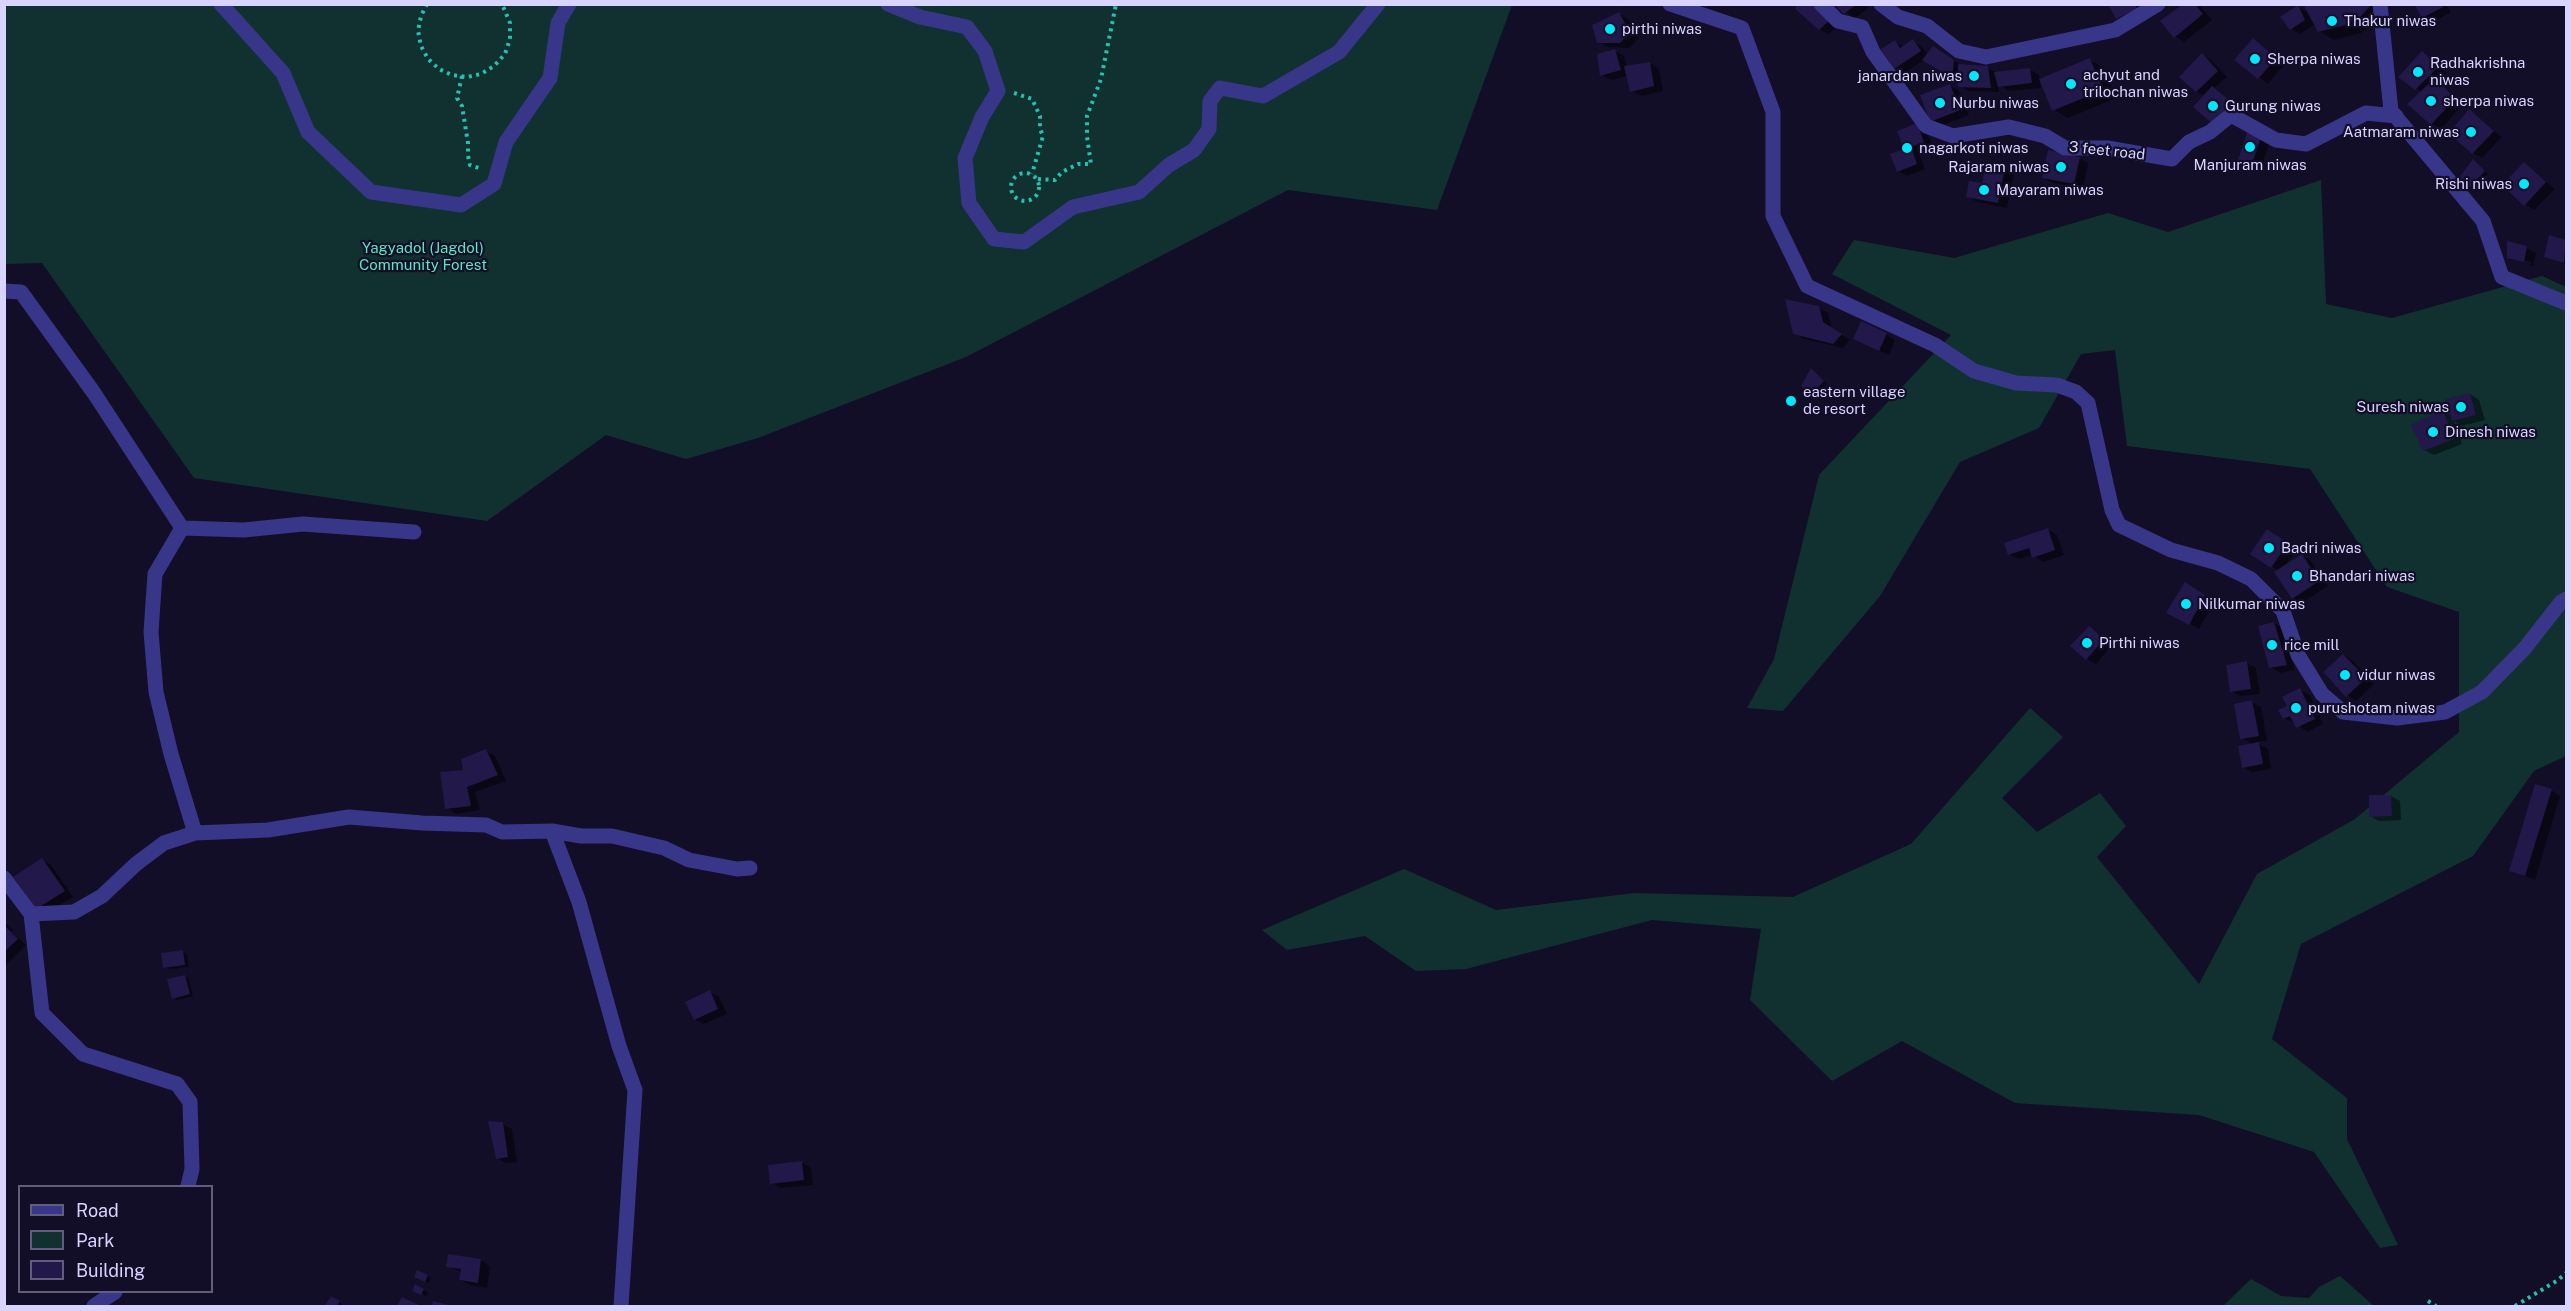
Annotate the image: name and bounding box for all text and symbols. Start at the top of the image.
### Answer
place label: Thakur niwas [2344,12,2436,30]
marker: Thakur niwas [2325,14,2339,28]
place label: pirthi niwas [1622,20,1702,38]
marker: pirthi niwas [1603,22,1617,36]
place label: Sherpa niwas [2267,50,2361,68]
marker: Sherpa niwas [2248,52,2262,66]
place label: Radhakrishna niwas [2430,54,2525,89]
marker: Radhakrishna niwas [2411,65,2425,79]
place label: achyut and trilochan niwas [2083,66,2188,101]
place label: janardan niwas [1858,67,1962,85]
marker: janardan niwas [1967,69,1981,83]
marker: achyut and trilochan niwas [2064,77,2078,91]
place label: sherpa niwas [2443,92,2534,110]
place label: Nurbu niwas [1952,94,2039,112]
marker: sherpa niwas [2424,94,2438,108]
marker: Nurbu niwas [1933,96,1947,110]
place label: Gurung niwas [2225,97,2321,115]
marker: Gurung niwas [2206,99,2220,113]
place label: Aatmaram niwas [2343,123,2459,141]
marker: Aatmaram niwas [2464,125,2478,139]
street label: 3 feet road [2068,138,2146,164]
place label: nagarkoti niwas [1919,139,2028,157]
marker: Manjuram niwas [2243,140,2257,154]
marker: nagarkoti niwas [1900,141,1914,155]
place label: Manjuram niwas [2193,156,2307,174]
place label: Rajaram niwas [1948,158,2049,176]
marker: Rajaram niwas [2054,160,2068,174]
place label: Rishi niwas [2435,175,2512,193]
marker: Rishi niwas [2517,177,2531,191]
place label: Mayaram niwas [1996,181,2104,199]
marker: Mayaram niwas [1977,183,1991,197]
park label: Yagyadol (Jagdol) Community Forest [359,239,487,274]
place label: eastern village de resort [1803,383,1905,418]
marker: eastern village de resort [1784,394,1798,408]
place label: Suresh niwas [2356,398,2449,416]
marker: Suresh niwas [2454,400,2468,414]
place label: Dinesh niwas [2445,423,2536,441]
marker: Dinesh niwas [2426,425,2440,439]
place label: Badri niwas [2281,539,2361,557]
marker: Badri niwas [2262,541,2276,555]
place label: Bhandari niwas [2309,567,2415,585]
marker: Bhandari niwas [2290,569,2304,583]
place label: Nilkumar niwas [2198,595,2305,613]
marker: Nilkumar niwas [2179,597,2193,611]
place label: Pirthi niwas [2099,634,2180,652]
marker: Pirthi niwas [2080,636,2094,650]
place label: rice mill [2284,636,2339,654]
marker: rice mill [2265,638,2279,652]
place label: vidur niwas [2357,666,2435,684]
marker: vidur niwas [2338,668,2352,682]
place label: purushotam niwas [2308,699,2435,717]
marker: purushotam niwas [2289,701,2303,715]
legend [18,1185,213,1293]
text: Road [76,1200,119,1221]
text: Park [76,1230,114,1251]
text: Building [76,1260,145,1281]

